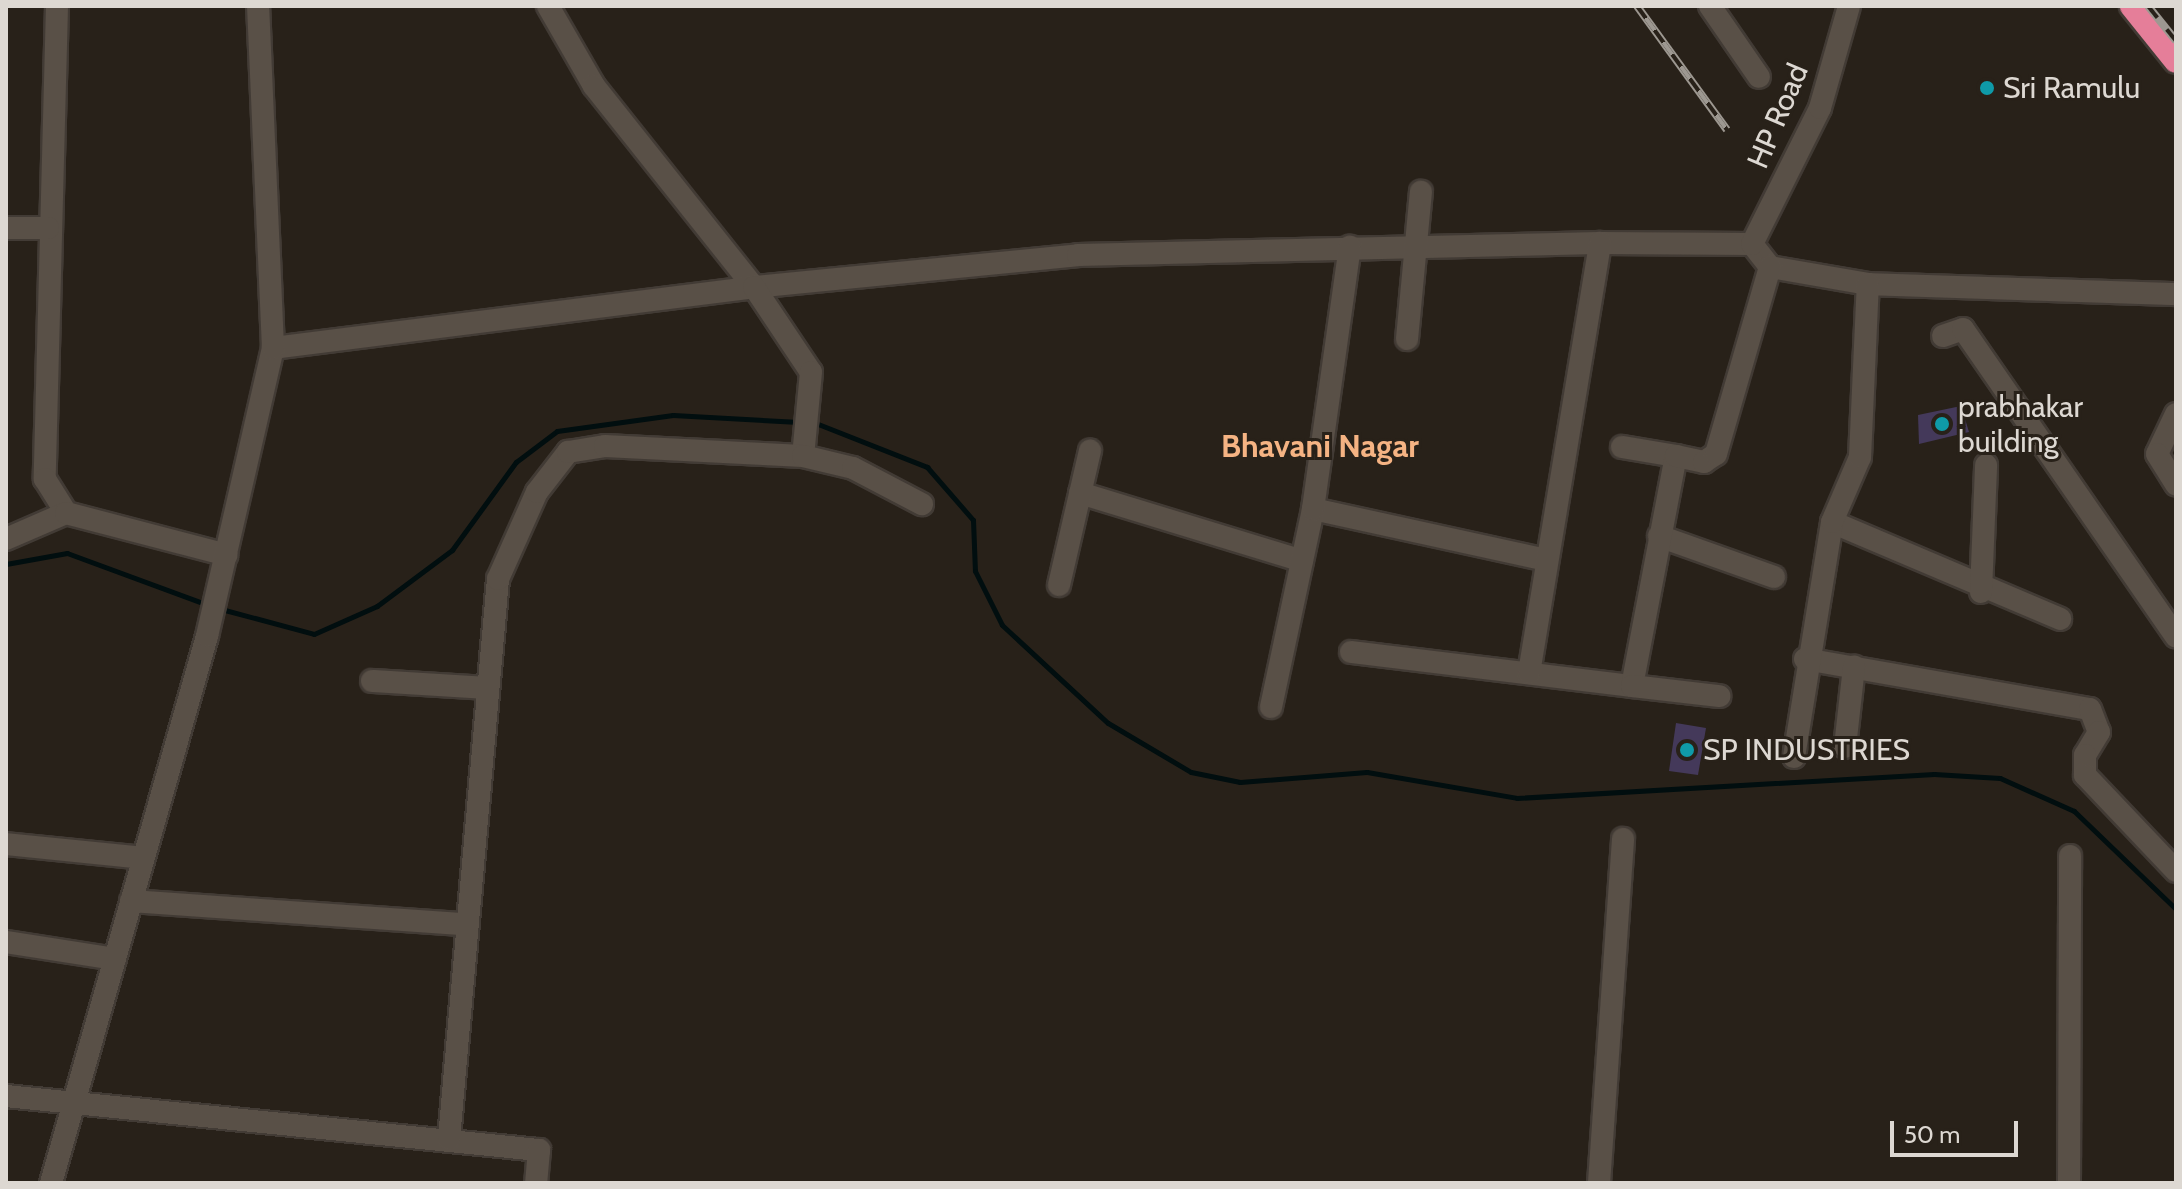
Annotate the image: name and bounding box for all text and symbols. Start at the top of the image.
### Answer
street label: HP Road [1740,58,1816,174]
place label: Sri Ramulu [2003,70,2140,106]
marker: Sri Ramulu [1978,79,1996,97]
place label: prabhakar building [1958,389,2083,460]
marker: prabhakar building [1933,415,1951,433]
district label: Bhavani Nagar [1221,427,1419,465]
place label: SP INDUSTRIES [1703,732,1910,768]
marker: SP INDUSTRIES [1678,741,1696,759]
scale bar [1894,1105,2022,1155]
text: 50 m [1904,1120,1960,1149]

